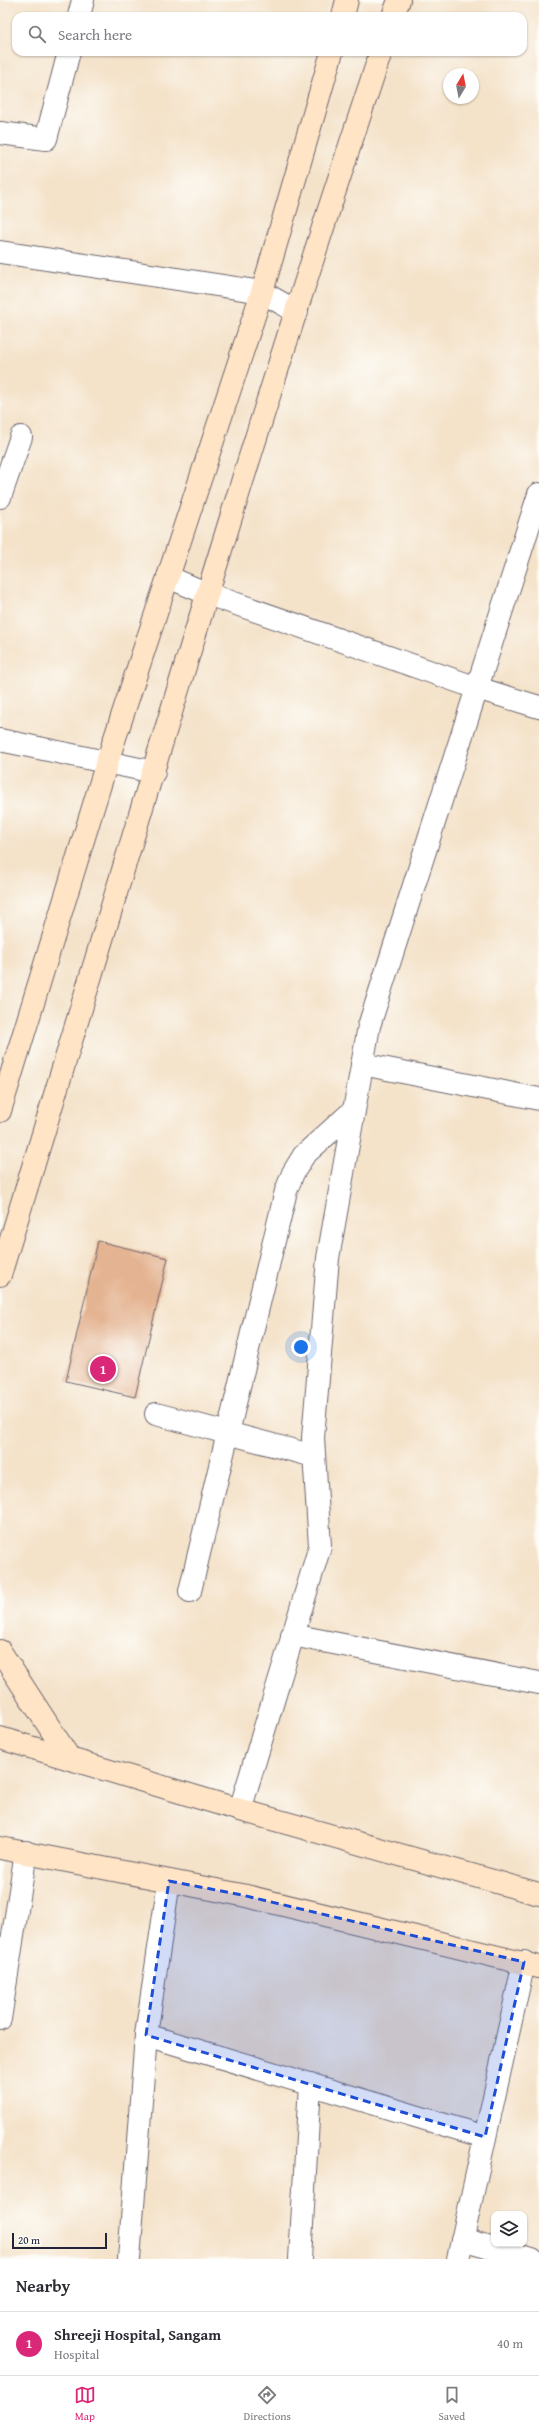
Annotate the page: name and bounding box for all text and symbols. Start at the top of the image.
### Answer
search box [12,12,527,56]
icon: search [26,23,48,45]
text: Search here [58,24,132,45]
north arrow [443,68,479,104]
your location [291,1337,311,1357]
pin: 1 [90,1354,116,1384]
map controls [491,2211,527,2247]
button: layers [491,2211,527,2247]
scale bar [12,2231,107,2250]
text: 20 m [18,2232,40,2248]
text: Nearby [16,2273,70,2298]
text: Shreeji Hospital, Sangam [54,2324,221,2345]
text: 1 [26,2334,32,2353]
text: 40 m [497,2334,523,2353]
text: Hospital [54,2345,99,2364]
tab: Map [74,2384,96,2424]
tab: Directions [244,2384,291,2424]
tab: Saved [438,2384,465,2424]

